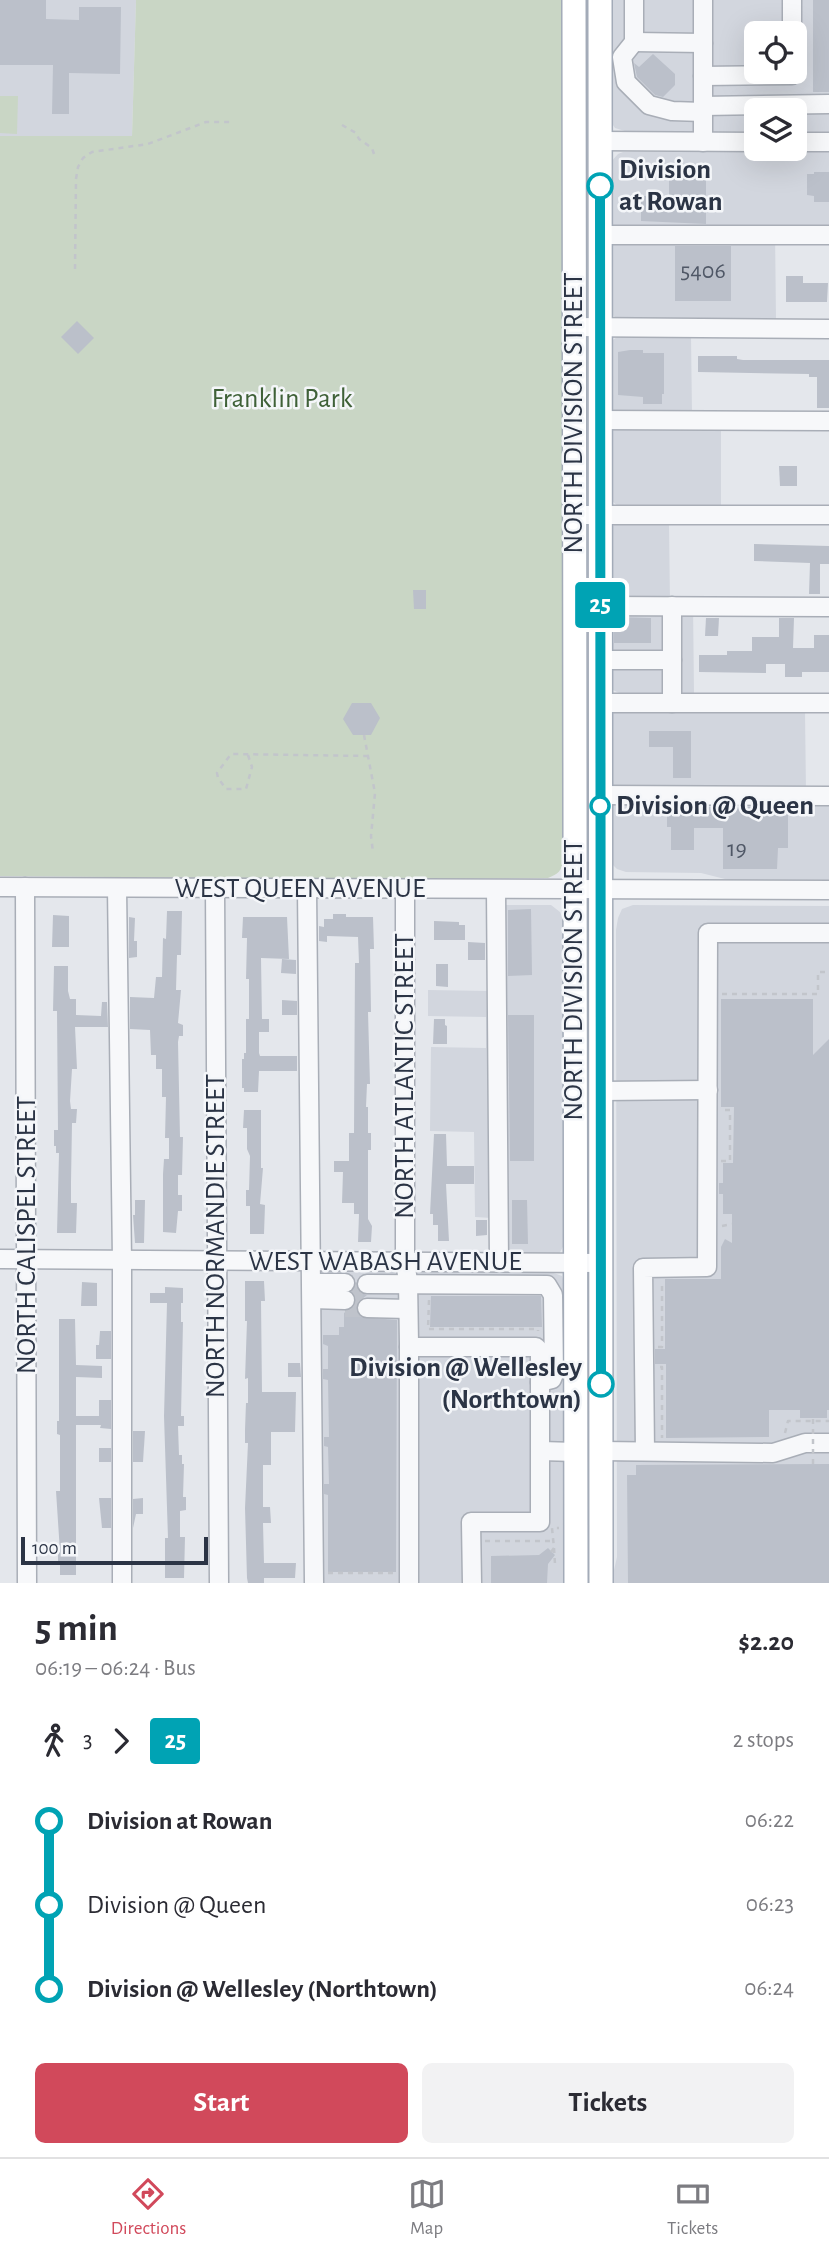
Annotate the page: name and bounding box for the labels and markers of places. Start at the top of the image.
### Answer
place label: Division at Rowan [619,156,723,216]
marker: Division at Rowan [587,173,613,199]
place label: Division @ Queen [616,792,814,820]
marker: Division @ Queen [590,796,610,816]
place label: Division @ Wellesley (Northtown) [349,1354,582,1414]
marker: Division @ Wellesley (Northtown) [588,1371,614,1397]

